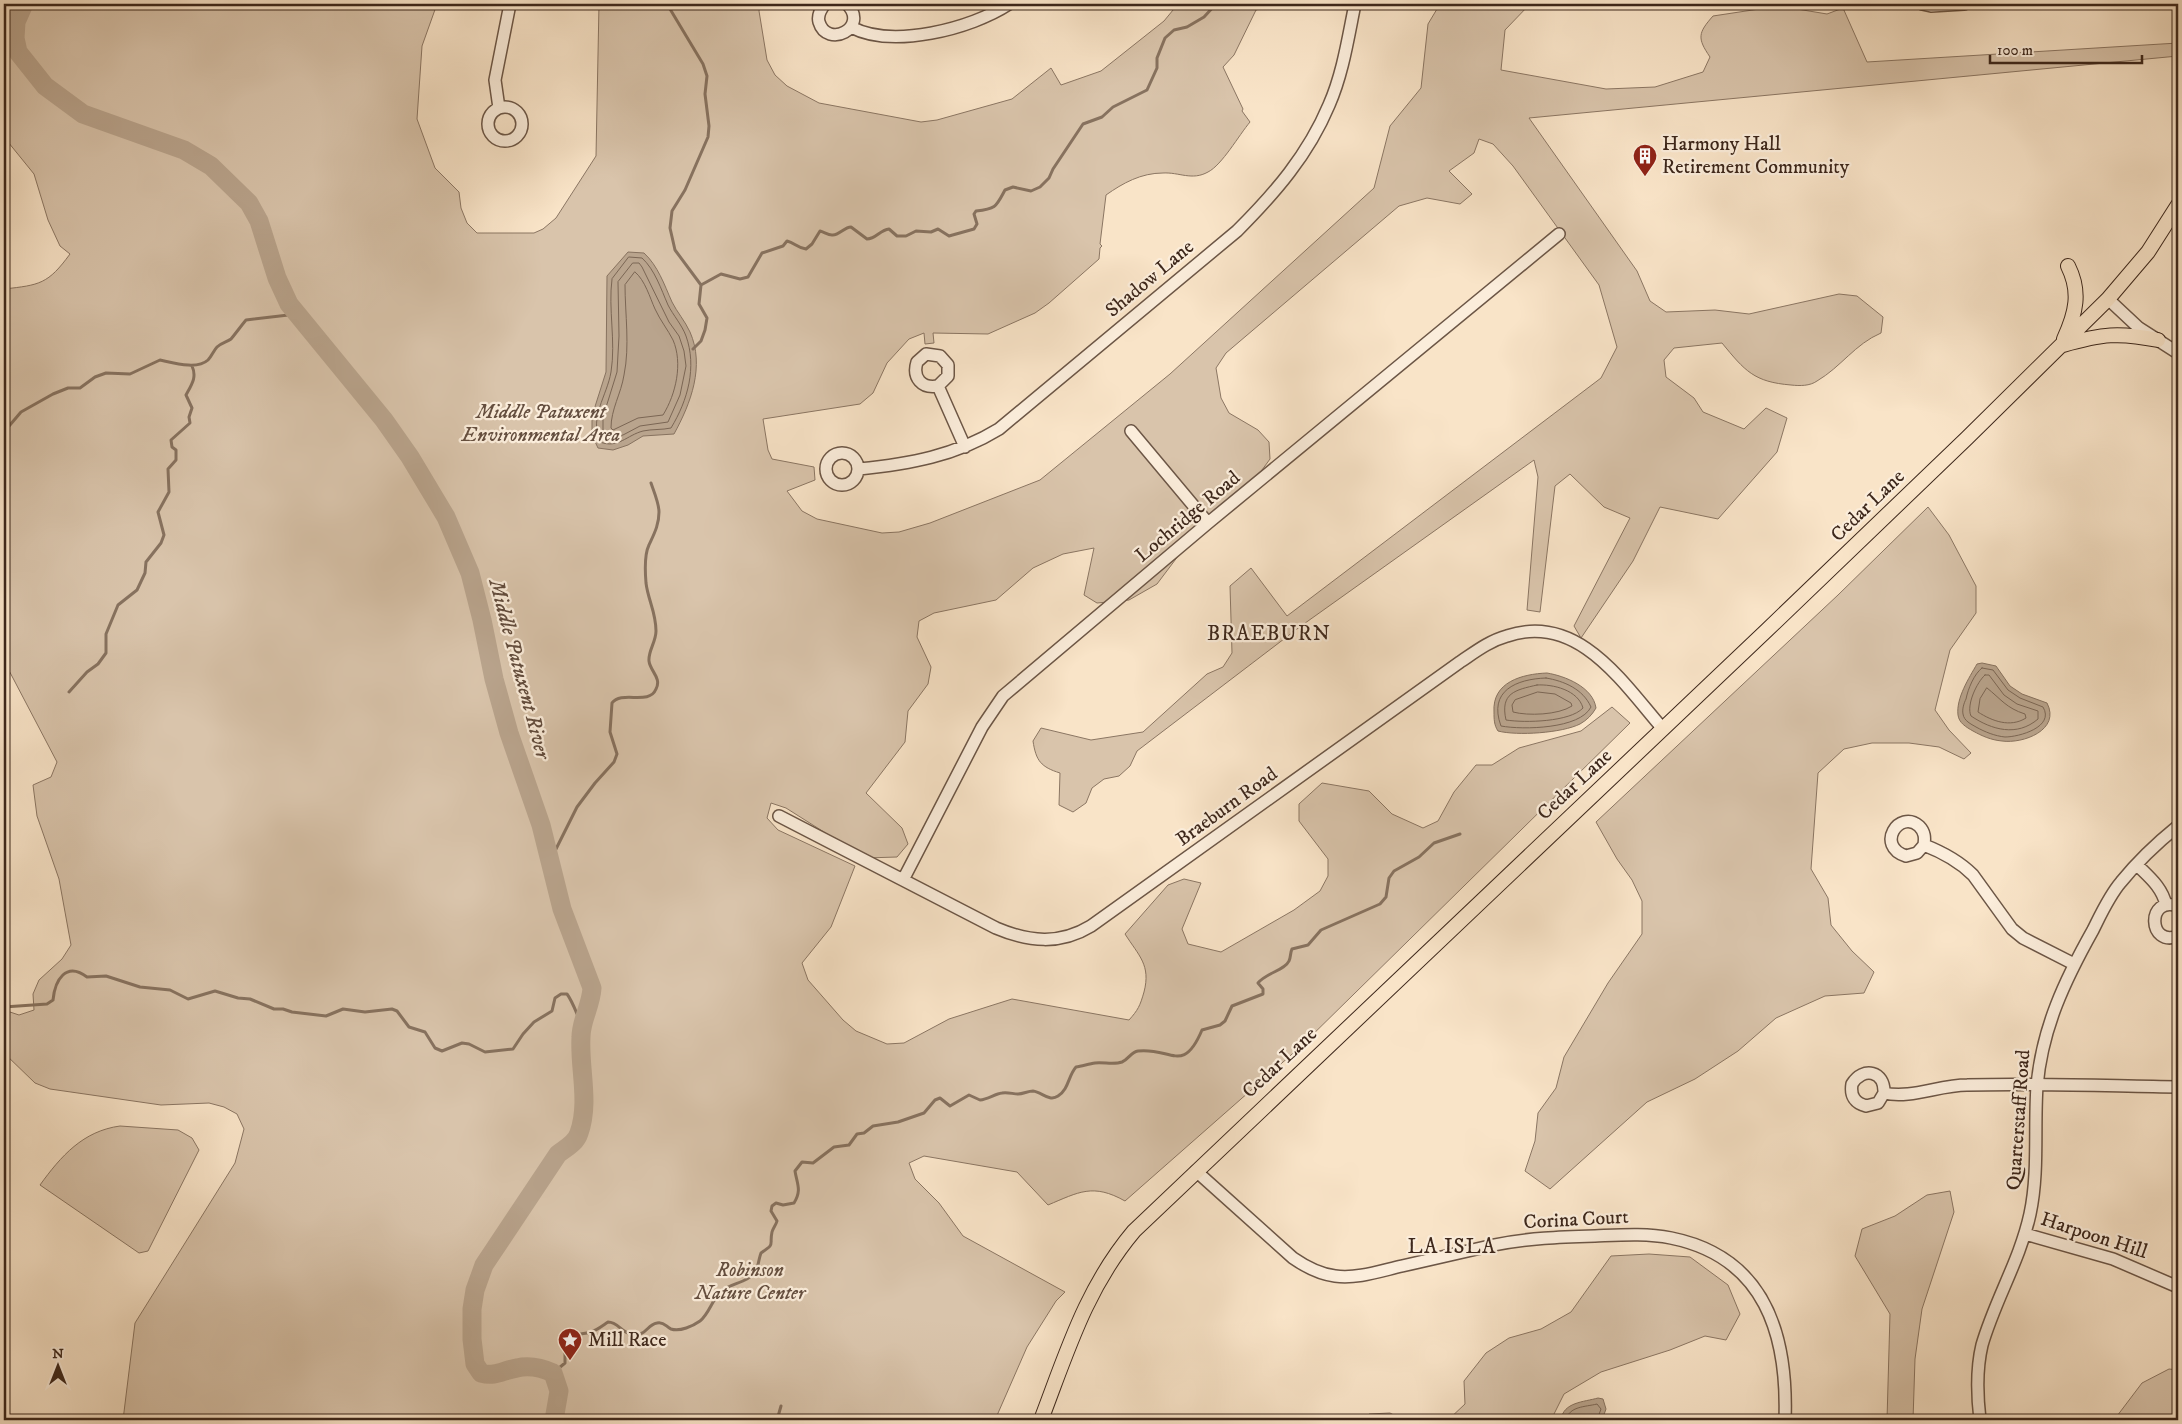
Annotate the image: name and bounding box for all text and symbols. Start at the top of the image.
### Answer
scale bar [1990,32,2142,64]
text: 100 m [1997,41,2033,60]
place label: Harmony Hall Retirement Community [1662,132,1850,180]
building icon: Harmony Hall Retirement Community [1632,143,1658,177]
street label: Shadow Lane [1101,235,1199,323]
park label: Middle Patuxent Environmental Area [461,400,620,448]
street label: Cedar Lane [1826,465,1910,547]
street label: Lochridge Road [1130,466,1246,568]
water label: Middle Patuxent River [482,574,556,763]
district label: BRAEBURN [1207,621,1331,647]
street label: Cedar Lane [1532,744,1618,826]
street label: Braeburn Road [1171,762,1283,852]
street label: Cedar Lane [1237,1022,1323,1104]
street label: Quarterstaff Road [2002,1049,2036,1191]
street label: Corina Court [1523,1205,1629,1235]
street label: Harpoon Hill [2037,1207,2151,1265]
district label: LA ISLA [1408,1234,1496,1260]
park label: Robinson Nature Center [694,1258,807,1306]
place icon: Mill Race [557,1327,583,1361]
place label: Mill Race [588,1328,666,1353]
north arrow [32,1342,82,1392]
text: N [52,1345,64,1363]

